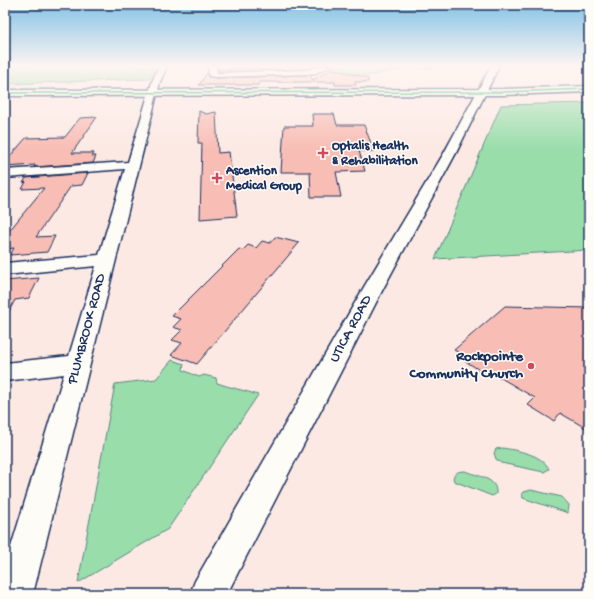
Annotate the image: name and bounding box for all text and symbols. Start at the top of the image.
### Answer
place label: Optalis Health & Rehabilitation [332,139,419,169]
marker: Optalis Health & Rehabilitation [317,147,329,159]
place label: Ascention Medical Group [225,164,302,195]
marker: Ascention Medical Group [211,172,223,184]
street label: PLUMBROOK ROAD [63,272,110,387]
street label: UTICA ROAD [326,292,376,366]
place label: Rockpointe Community Church [409,348,524,383]
marker: Rockpointe Community Church [526,361,536,371]

